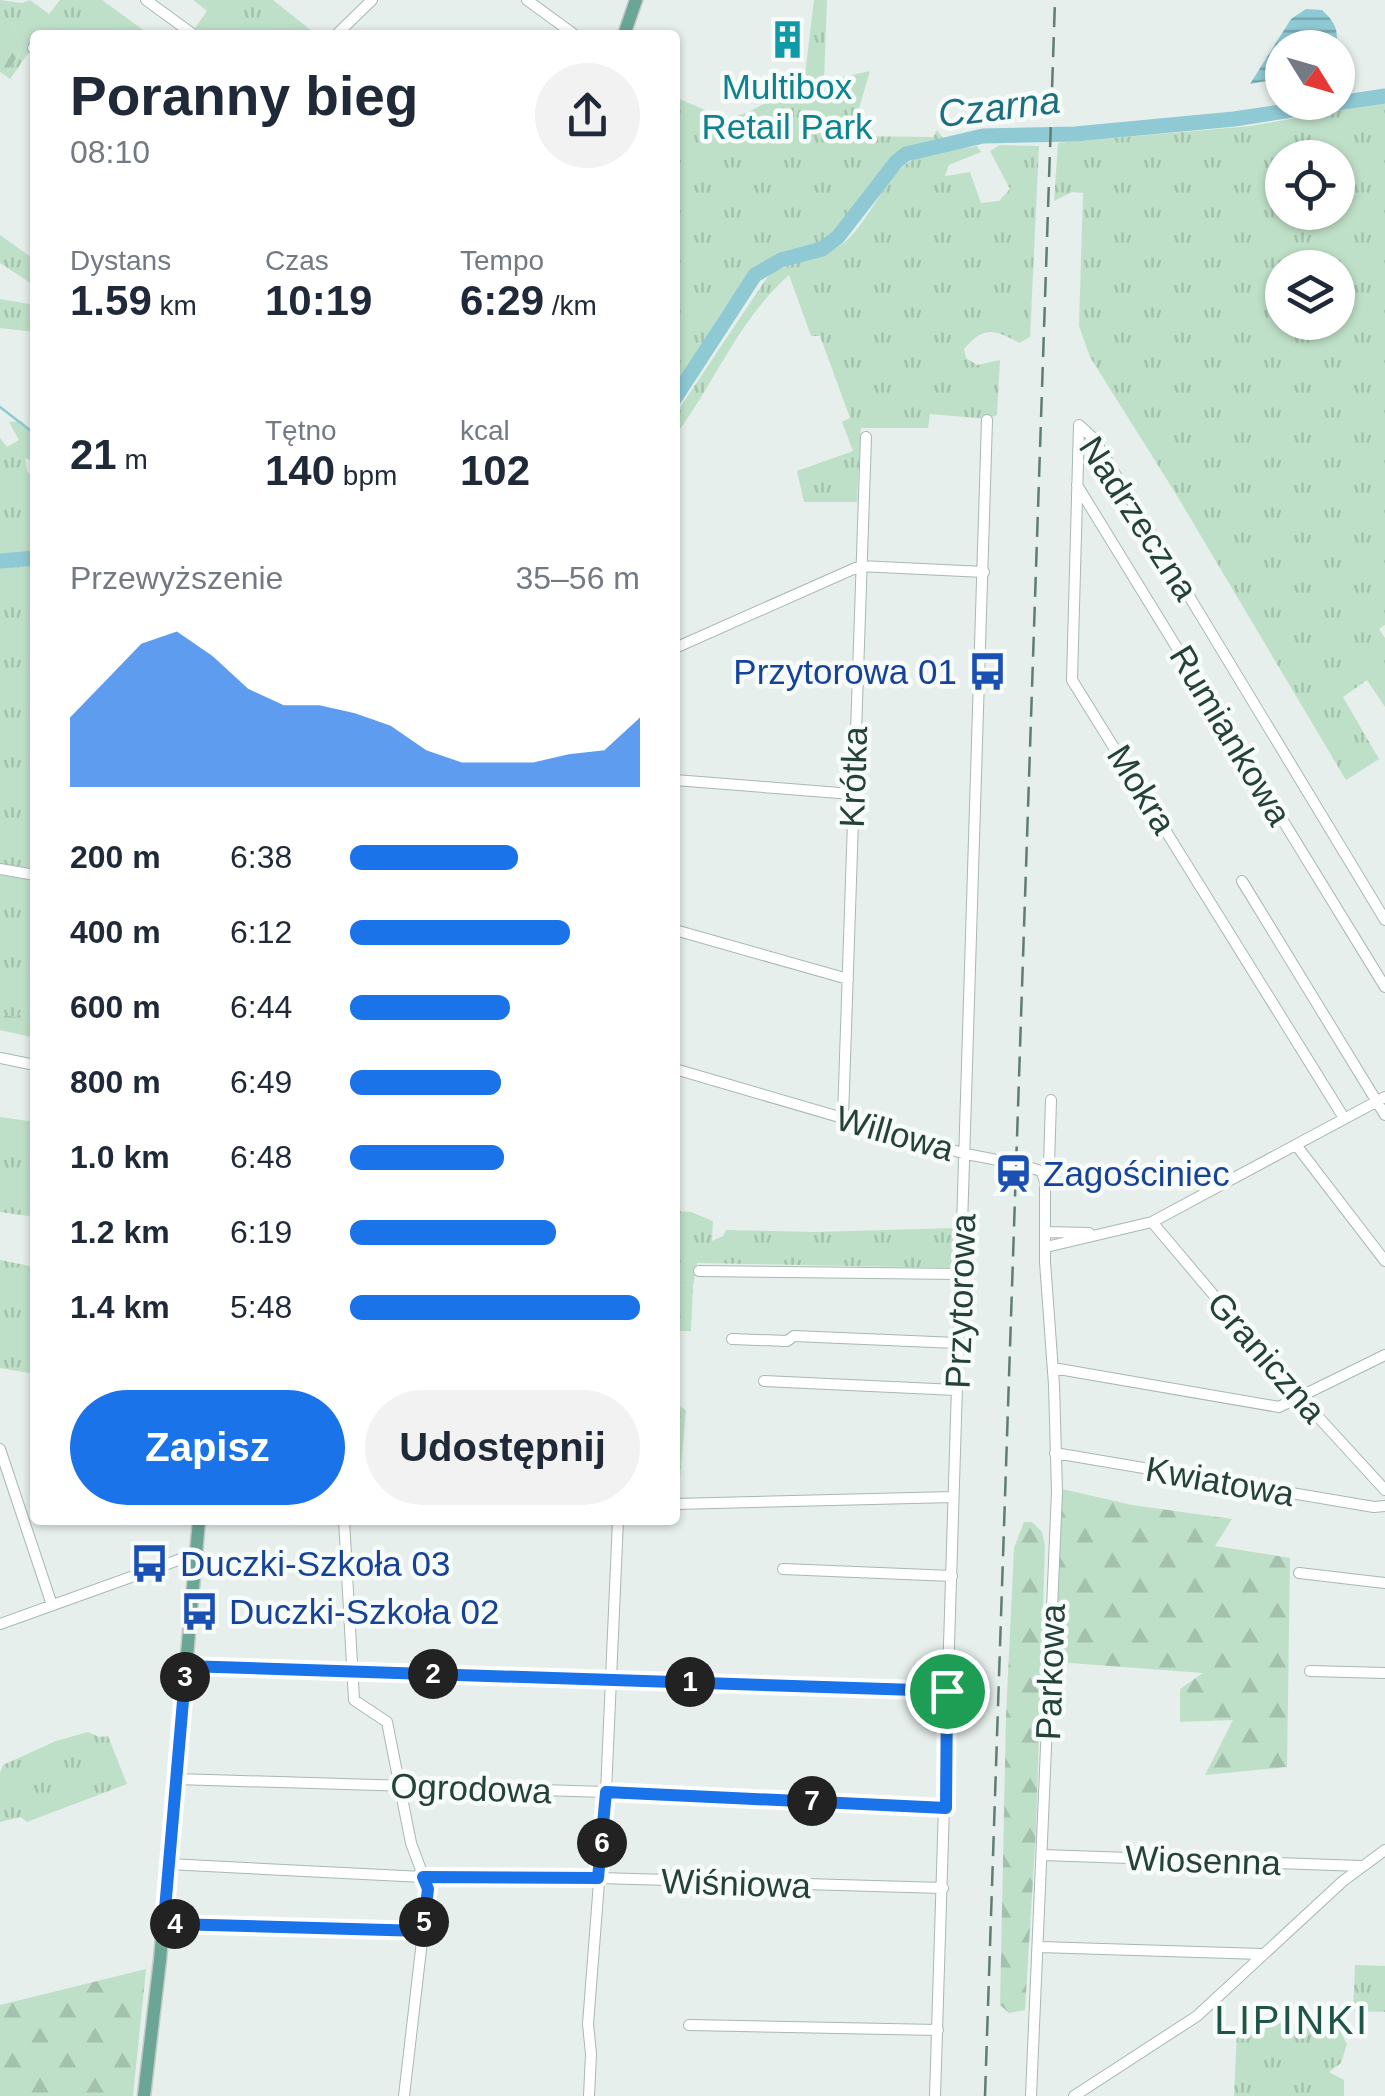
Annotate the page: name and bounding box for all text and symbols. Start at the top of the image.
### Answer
building icon: Multibox Retail Park [766,18,808,60]
north arrow [1265,30,1355,120]
map controls [1265,30,1355,340]
button: share [535,63,640,168]
text: Poranny bieg [70,65,418,127]
place label: Multibox Retail Park [701,67,873,146]
water label: Czarna [936,79,1062,135]
text: 08:10 [70,134,150,170]
button: locate [1265,140,1355,230]
text: Dystans [70,245,171,276]
text: Czas [265,245,329,276]
text: Tempo [460,245,544,276]
button: layers [1265,250,1355,340]
text: 1.59 [70,277,152,324]
text: 10:19 [265,277,372,324]
text: 6:29 [460,277,544,324]
text: km [152,290,197,321]
text: /km [544,290,597,321]
text: Tętno [265,415,337,446]
text: kcal [460,415,510,446]
street label: Nadrzeczna [1072,429,1207,607]
text: 21 [70,431,117,478]
text: m [117,444,148,475]
text: 140 [265,447,335,494]
text: 102 [460,447,530,494]
text: bpm [335,460,397,491]
text: Przewyższenie [70,560,283,596]
text: 35–56 m [515,560,640,596]
street label: Rumiankowa [1162,638,1300,832]
bus stop icon: Przytorowa 01 [966,650,1008,692]
place label: Przytorowa 01 [733,652,957,691]
street label: Krótka [832,725,874,828]
street label: Mokra [1100,737,1185,841]
text: 200 m [70,839,161,875]
text: 6:38 [230,839,292,875]
text: 400 m [70,914,161,950]
text: 6:12 [230,914,292,950]
text: 600 m [70,989,161,1025]
text: 6:44 [230,989,292,1025]
text: 800 m [70,1064,161,1100]
text: 6:49 [230,1064,292,1100]
street label: Willowa [832,1098,959,1169]
text: 1.0 km [70,1139,170,1175]
text: 6:48 [230,1139,292,1175]
station icon: Zagościniec [992,1152,1034,1194]
place label: Zagościniec [1043,1154,1230,1193]
street label: Przytorowa [937,1212,983,1389]
text: 1.2 km [70,1214,170,1250]
text: 6:19 [230,1214,292,1250]
street label: Graniczna [1200,1284,1334,1430]
text: 1.4 km [70,1289,170,1325]
text: 5:48 [230,1289,292,1325]
button: Zapisz [70,1390,345,1505]
button: Udostępnij [365,1390,640,1505]
street label: Kwiatowa [1143,1449,1298,1513]
bus stop icon: Duczki-Szkoła 03 [129,1542,171,1584]
place label: Duczki-Szkoła 03 [180,1544,450,1583]
bus stop icon: Duczki-Szkoła 02 [178,1590,220,1632]
place label: Duczki-Szkoła 02 [229,1592,499,1631]
street label: Parkowa [1028,1603,1072,1741]
pin: 2 [408,1649,458,1699]
pin [905,1649,990,1734]
pin: 3 [160,1652,210,1702]
pin: 1 [665,1657,715,1707]
text: 2 [425,1658,441,1689]
text: 3 [177,1661,193,1692]
icon: arrive [920,1664,975,1719]
text: 1 [682,1666,698,1697]
street label: Ogrodowa [390,1766,553,1810]
pin: 7 [787,1776,837,1826]
text: 7 [804,1785,820,1816]
pin: 6 [577,1818,627,1868]
text: 6 [594,1827,610,1858]
street label: Wiosenna [1125,1838,1282,1882]
street label: Wiśniowa [660,1861,812,1905]
pin: 5 [399,1897,449,1947]
pin: 4 [150,1899,200,1949]
text: 5 [416,1906,432,1937]
text: 4 [167,1908,183,1939]
district label: LIPINKI [1214,1998,1370,2042]

